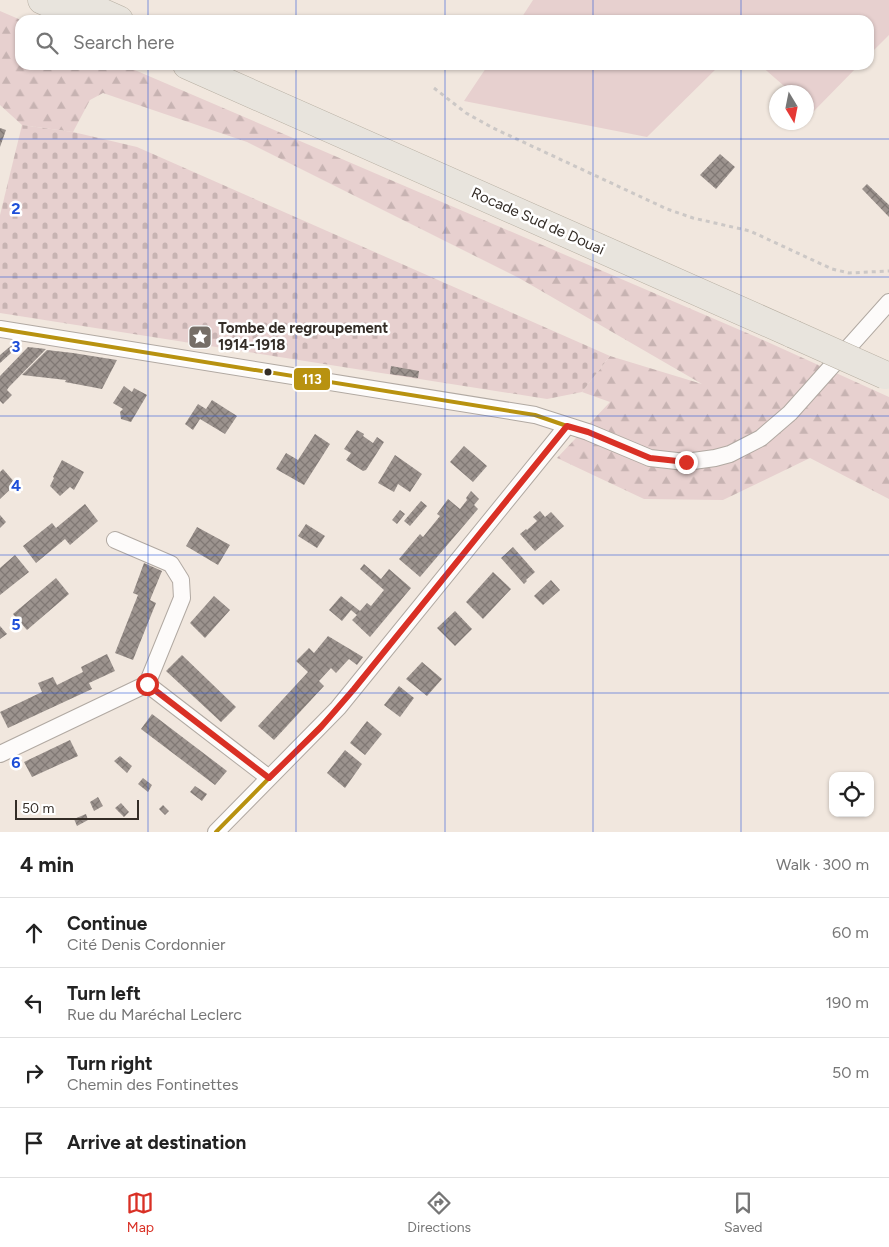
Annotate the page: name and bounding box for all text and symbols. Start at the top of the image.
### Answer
search box [15,15,874,70]
icon: search [33,29,61,57]
text: Search here [73,31,175,54]
north arrow [769,85,814,130]
street label: Rocade Sud de Douai [469,184,607,258]
text: 2 [11,199,21,218]
place label: Tombe de regroupement 1914-1918 [218,319,388,354]
place icon: Tombe de regroupement 1914-1918 [187,324,213,350]
text: 3 [12,337,21,356]
unlabelled marker [263,367,273,377]
line badge: 113 [293,367,331,391]
text: 113 [302,371,322,388]
route end [675,451,698,474]
text: 4 [11,476,21,495]
text: 5 [11,615,21,634]
route start [136,673,159,696]
text: 6 [11,753,21,772]
map controls [829,772,874,817]
button: locate [829,772,874,817]
scale bar [15,797,139,820]
text: 50 m [22,800,54,817]
text: 4 min [20,852,74,877]
text: Walk · 300 m [776,855,869,874]
text: Continue [67,912,147,935]
icon: ahead [20,919,48,947]
text: 60 m [832,923,869,942]
text: Cité Denis Cordonnier [67,935,225,954]
text: Turn left [67,982,141,1005]
icon: left [20,989,48,1017]
text: 190 m [826,993,869,1012]
text: Rue du Maréchal Leclerc [67,1005,242,1024]
text: Turn right [67,1052,153,1075]
icon: right [20,1059,48,1087]
text: 50 m [832,1063,869,1082]
text: Chemin des Fontinettes [67,1075,238,1094]
icon: arrive [20,1129,48,1157]
text: Arrive at destination [67,1131,246,1154]
tab: Map [126,1189,154,1236]
tab: Directions [407,1189,471,1236]
tab: Saved [724,1189,763,1236]

